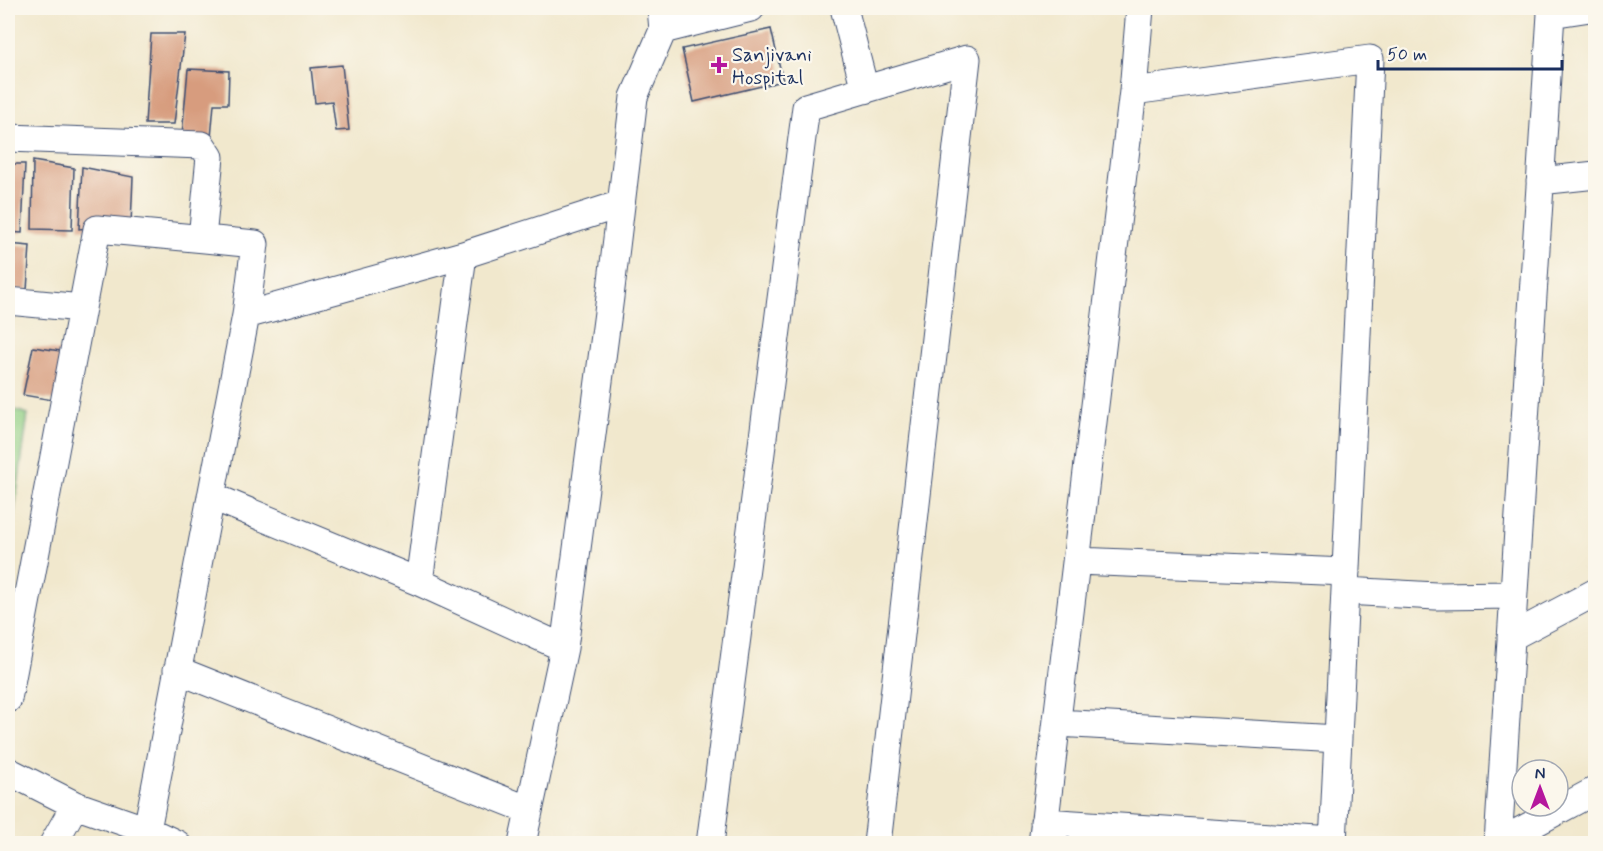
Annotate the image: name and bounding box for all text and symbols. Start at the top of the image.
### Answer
scale bar [1378,33,1562,71]
place label: Sanjivani Hospital [732,42,812,92]
text: 50 m [1387,43,1427,67]
marker: Sanjivani Hospital [710,56,728,74]
north arrow [1510,758,1570,818]
text: N [1535,764,1545,785]

